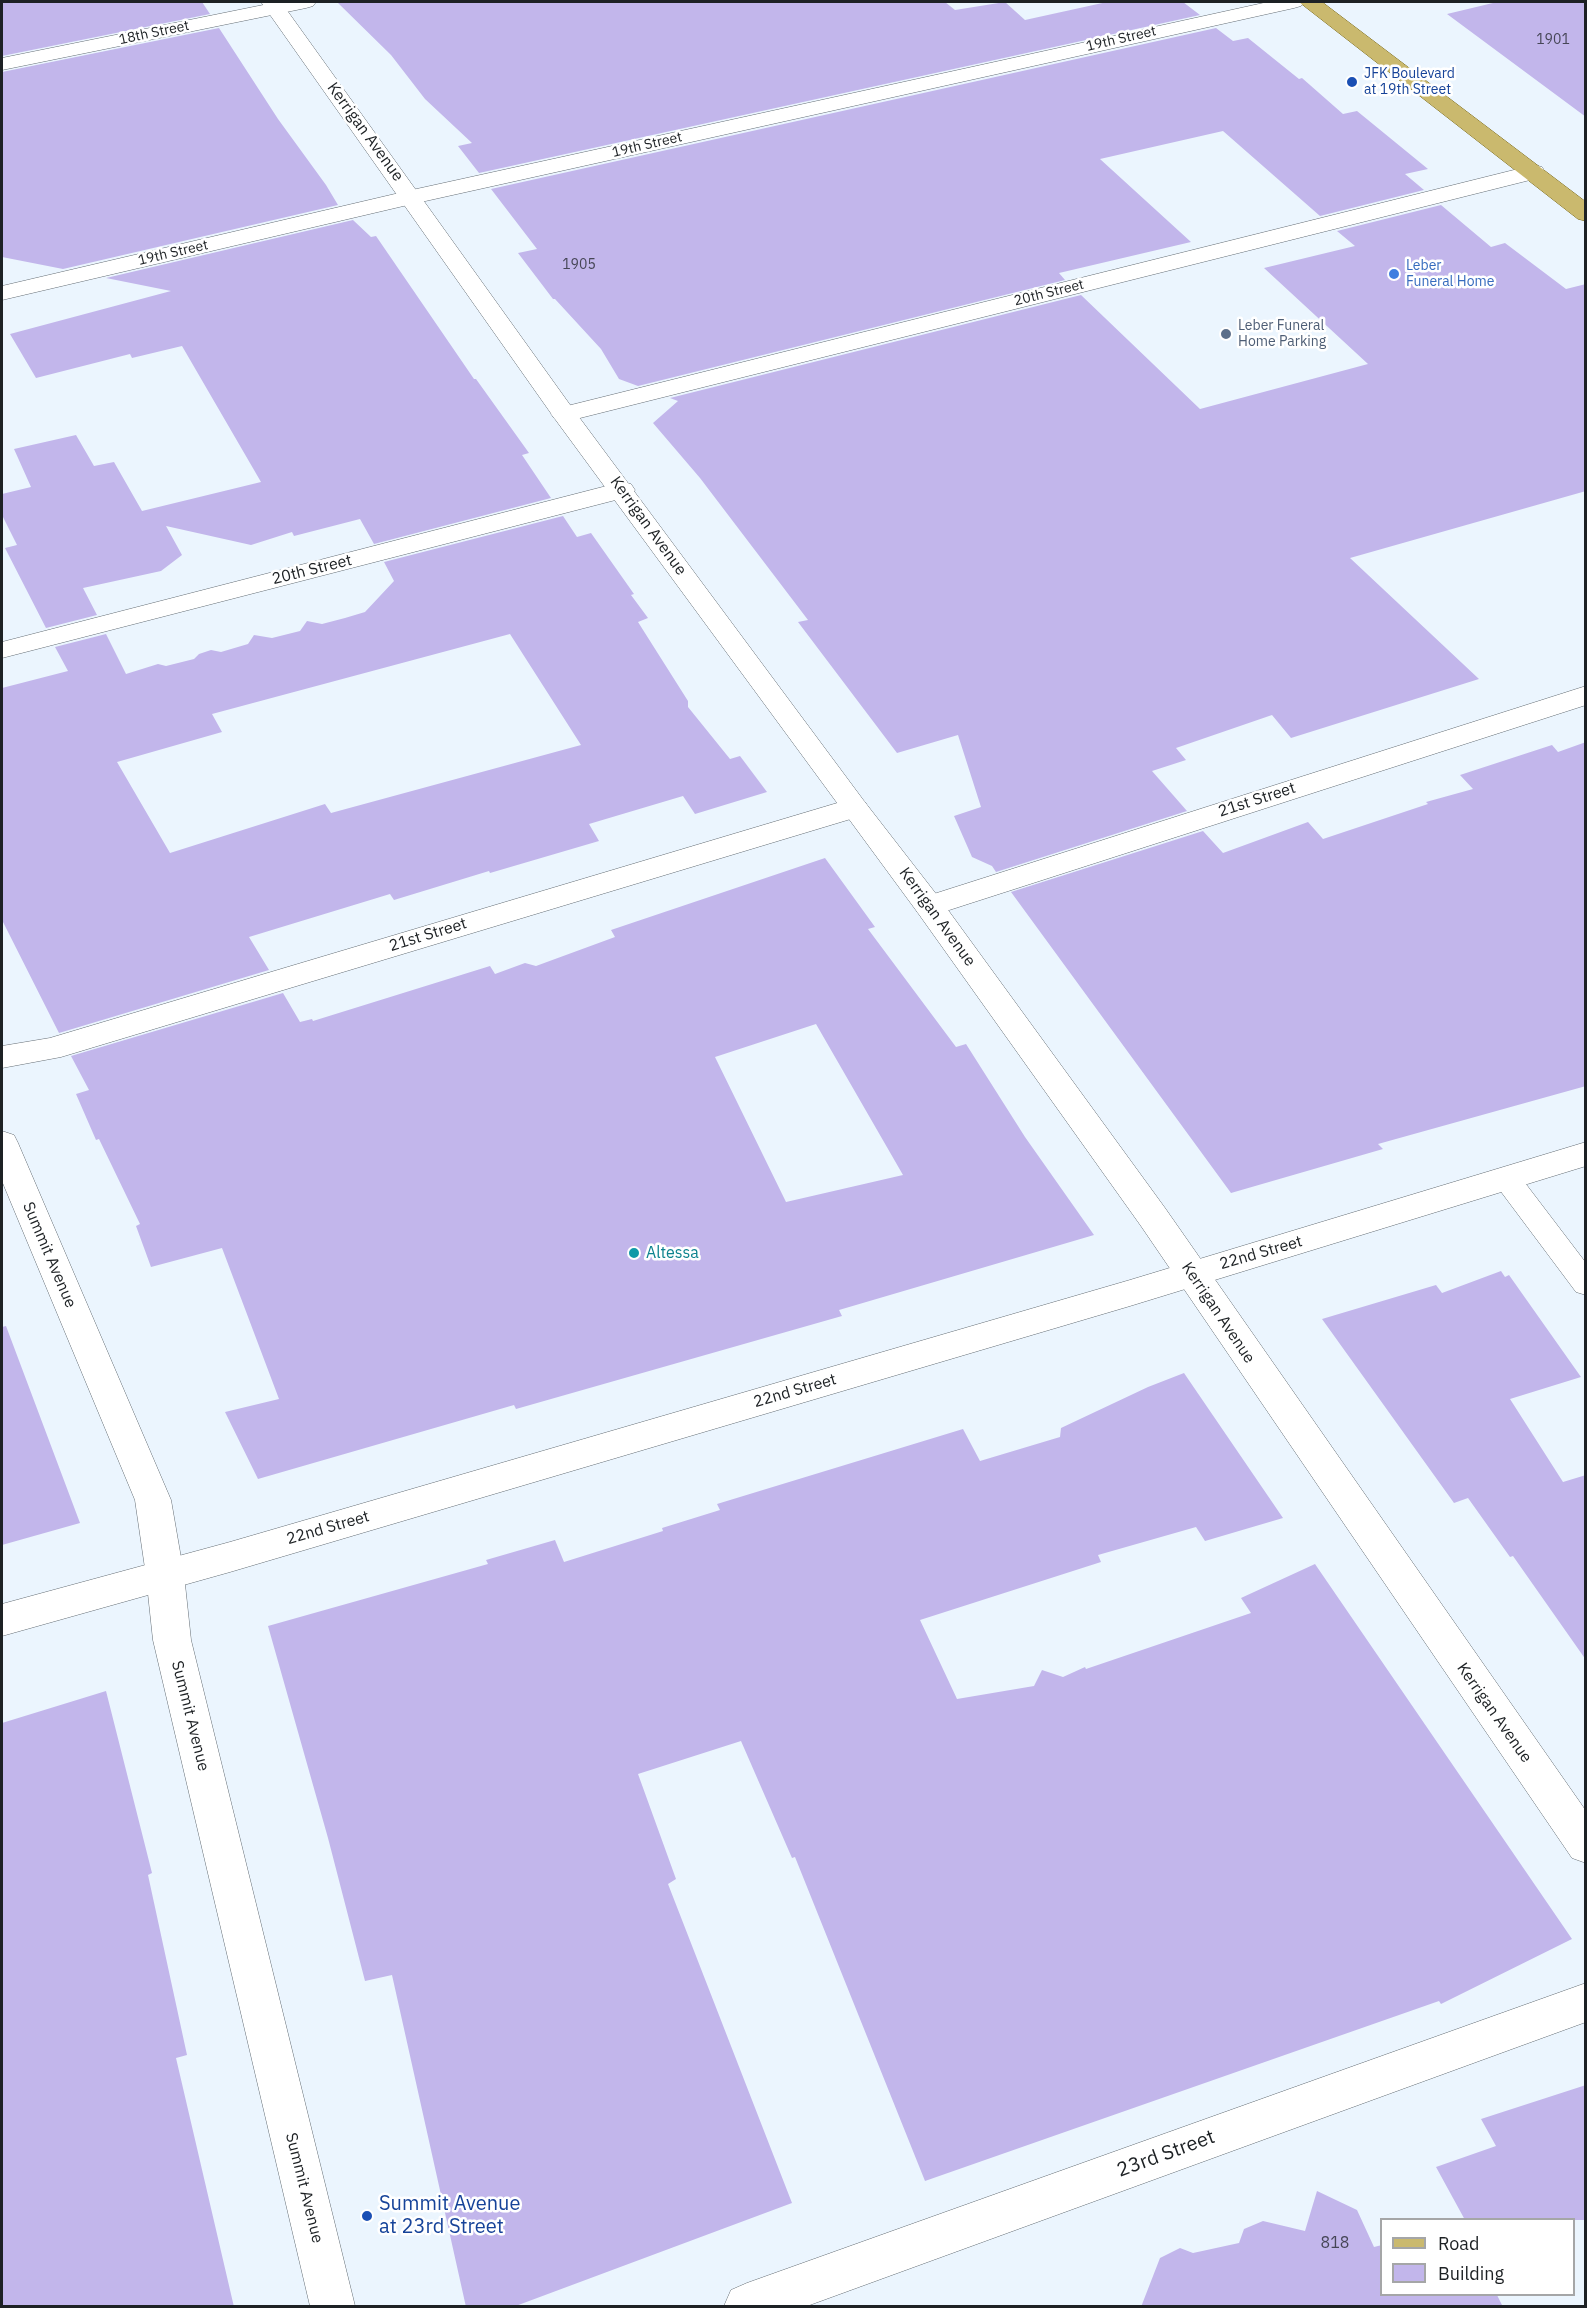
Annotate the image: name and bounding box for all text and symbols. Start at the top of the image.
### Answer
street label: 18th Street [117,17,191,49]
street label: 19th Street [1084,23,1158,55]
house number: 1901 [1536,32,1570,48]
place label: JFK Boulevard at 19th Street [1364,66,1455,98]
marker: JFK Boulevard at 19th Street [1345,75,1359,89]
street label: Kerrigan Avenue [323,79,407,185]
street label: 19th Street [610,129,684,161]
street label: 19th Street [136,237,210,269]
house number: 1905 [562,257,596,273]
place label: Leber Funeral Home [1406,258,1494,290]
marker: Leber Funeral Home [1387,267,1401,281]
street label: 20th Street [1012,276,1086,310]
place label: Leber Funeral Home Parking [1238,318,1326,350]
marker: Leber Funeral Home Parking [1219,327,1233,341]
street label: Kerrigan Avenue [606,473,690,579]
street label: 20th Street [270,551,354,589]
street label: 21st Street [1216,778,1298,822]
street label: Kerrigan Avenue [895,864,979,970]
street label: 21st Street [387,914,469,956]
street label: Summit Avenue [18,1199,80,1311]
street label: 22nd Street [1217,1232,1305,1274]
place label: Altessa [646,1243,699,1263]
marker: Altessa [627,1246,641,1260]
street label: Kerrigan Avenue [1177,1259,1259,1367]
street label: 22nd Street [751,1370,839,1412]
street label: 22nd Street [284,1507,372,1549]
street label: Summit Avenue [167,1659,213,1773]
street label: Kerrigan Avenue [1452,1659,1536,1767]
street label: 23rd Street [1114,2125,1218,2183]
street label: Summit Avenue [281,2131,327,2245]
place label: Summit Avenue at 23rd Street [379,2192,520,2239]
marker: Summit Avenue at 23rd Street [360,2209,374,2223]
legend [1380,2218,1575,2296]
text: Road [1438,2232,1479,2255]
house number: 818 [1321,2233,1349,2253]
text: Building [1438,2262,1504,2285]

